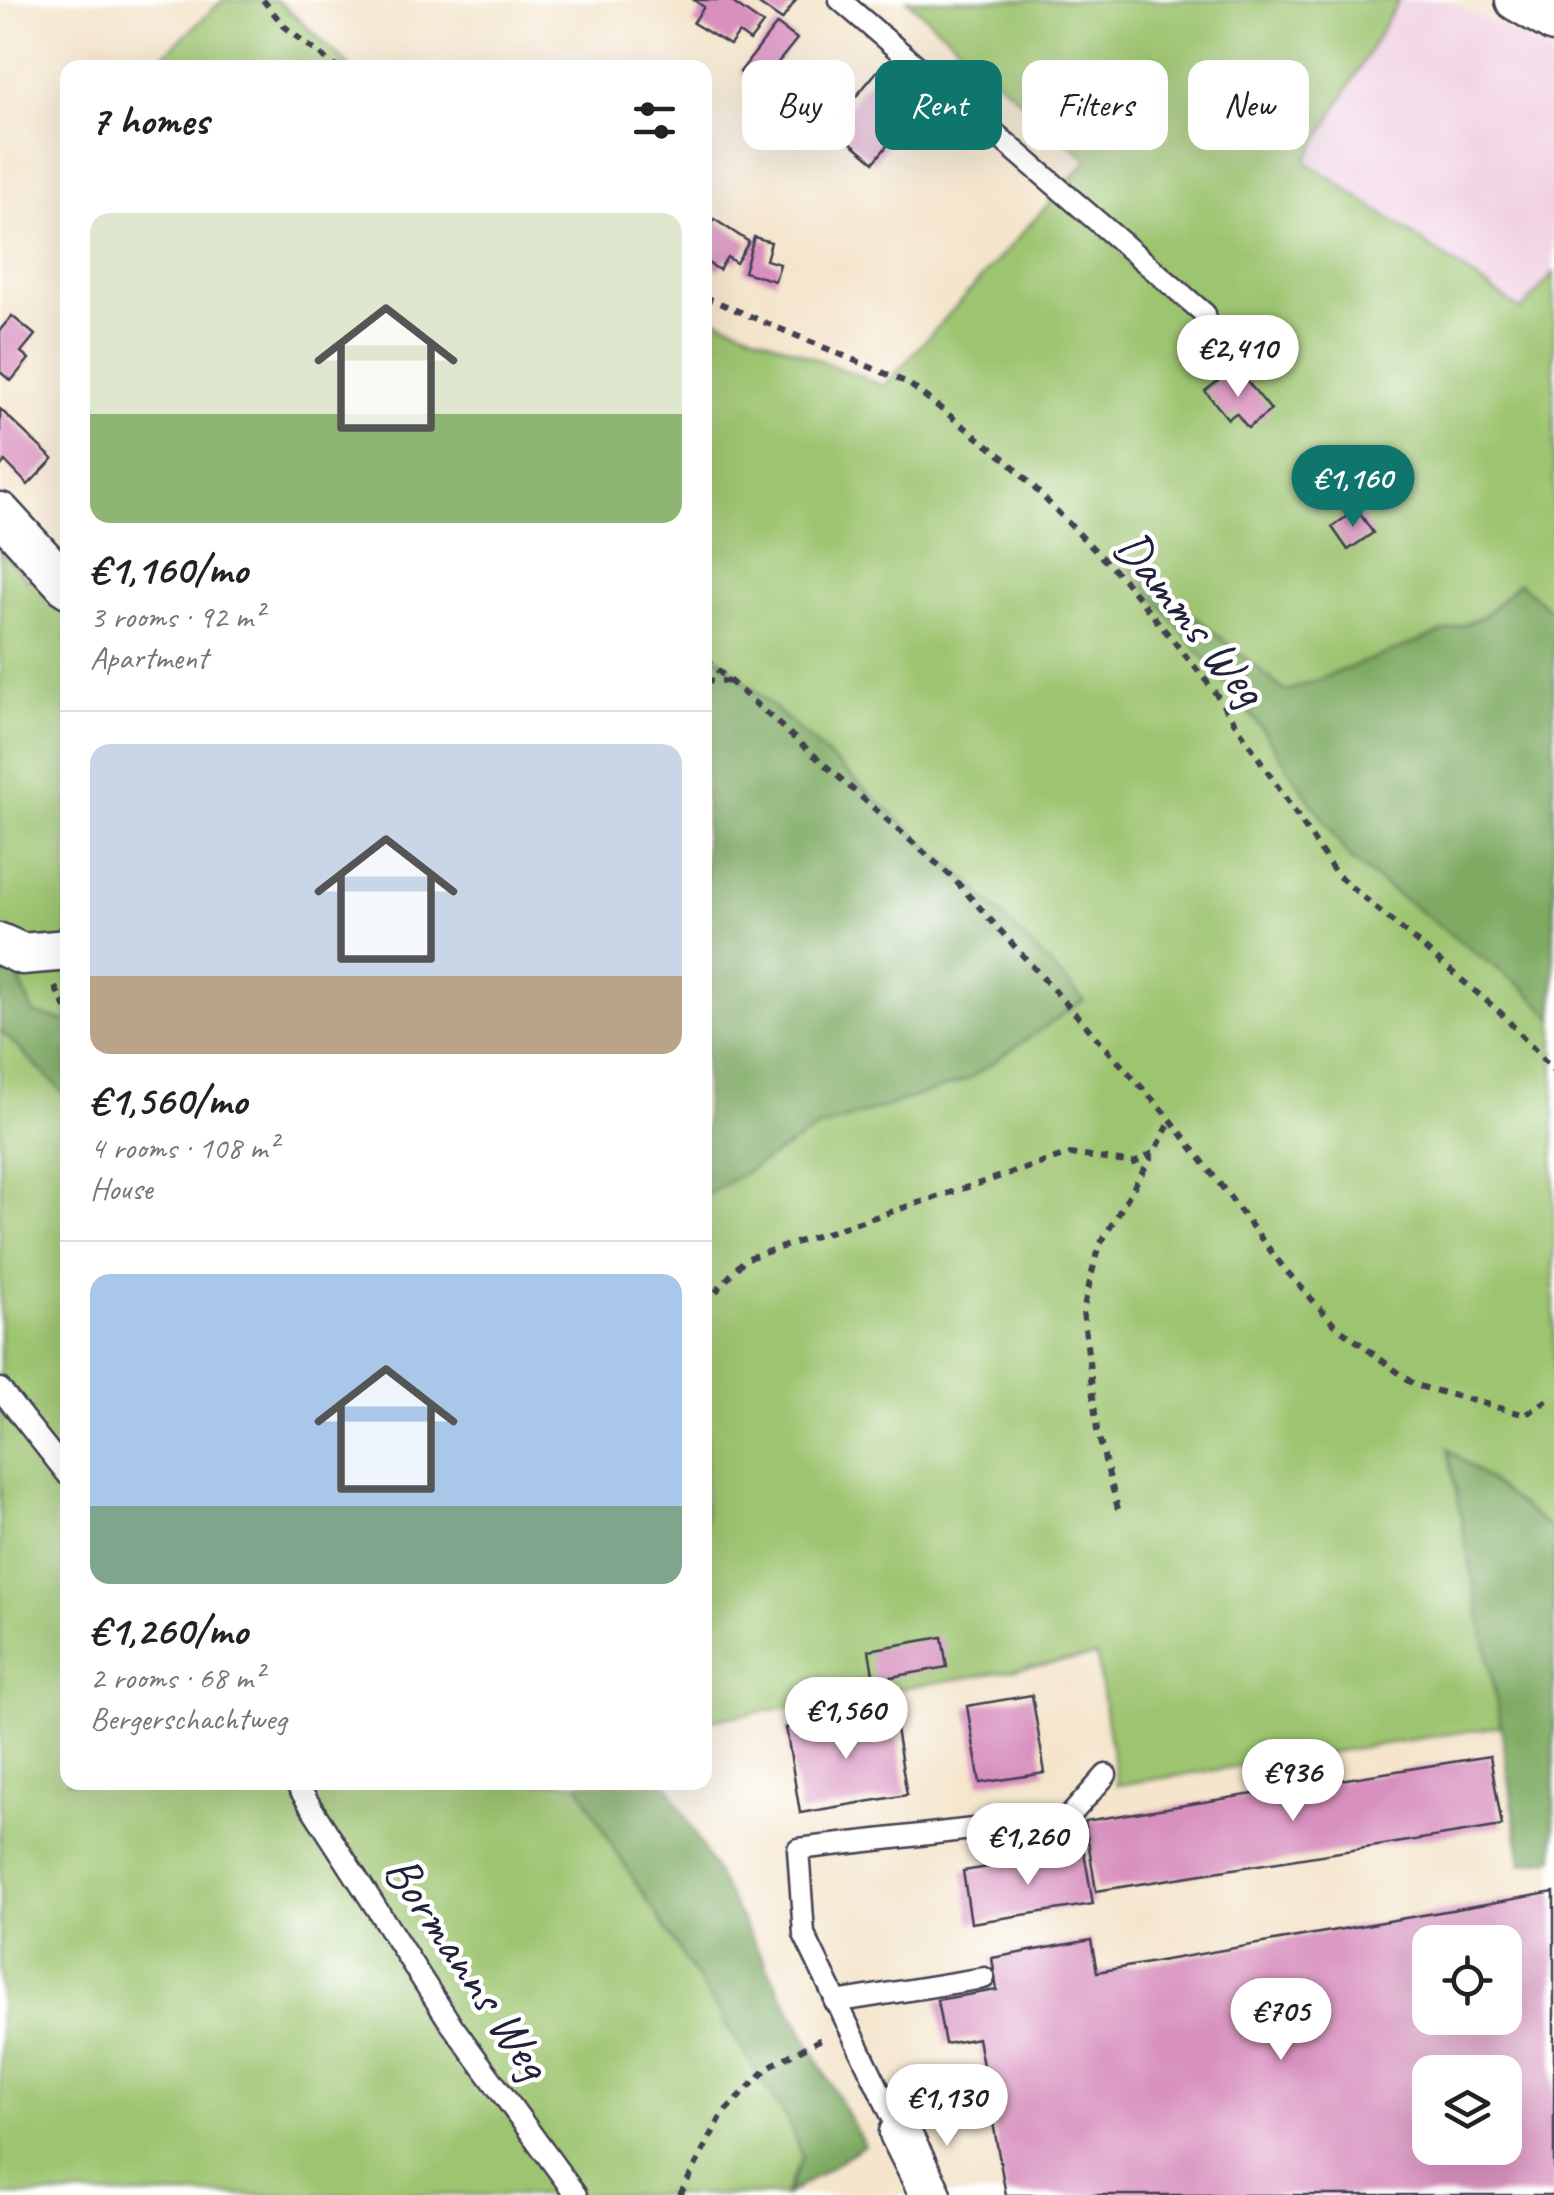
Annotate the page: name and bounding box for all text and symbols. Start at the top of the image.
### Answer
chip: Buy [742,60,855,150]
chip: Rent [875,60,1002,150]
chip: Filters [1022,60,1168,150]
chip: New [1188,60,1309,150]
icon: filters [627,93,682,148]
text: 7 homes [90,94,208,147]
icon: home [296,278,476,458]
pin: €2,410 [1157,315,1319,400]
text: €2,410 [1199,327,1277,368]
pin: €1,160 [1272,445,1434,530]
text: €1,160 [1313,457,1393,498]
street label: Damms Weg [1101,517,1282,721]
text: €1,160/mo [90,543,248,596]
text: 3 rooms · 92 m² [90,596,263,637]
text: Apartment [90,637,208,678]
icon: home [296,809,476,989]
text: €1,560/mo [90,1074,247,1127]
text: 4 rooms · 108 m² [90,1127,277,1168]
text: House [90,1168,152,1209]
icon: home [296,1339,476,1519]
text: €1,260/mo [90,1604,248,1657]
text: 2 rooms · 68 m² [90,1657,263,1698]
pin: €1,560 [765,1677,927,1762]
text: €1,560 [807,1689,885,1730]
text: Bergerschachtweg [90,1698,286,1739]
pin: €936 [1234,1739,1352,1824]
text: €936 [1264,1751,1322,1792]
pin: €1,260 [947,1803,1109,1888]
text: €1,260 [988,1815,1068,1856]
street label: Bormanns Weg [370,1843,567,2093]
map controls [1412,1925,1522,2165]
button: locate [1412,1925,1522,2035]
pin: €705 [1222,1978,1340,2063]
text: €705 [1253,1990,1309,2031]
button: layers [1412,2055,1522,2165]
pin: €1,130 [866,2064,1028,2149]
text: €1,130 [908,2076,986,2117]

